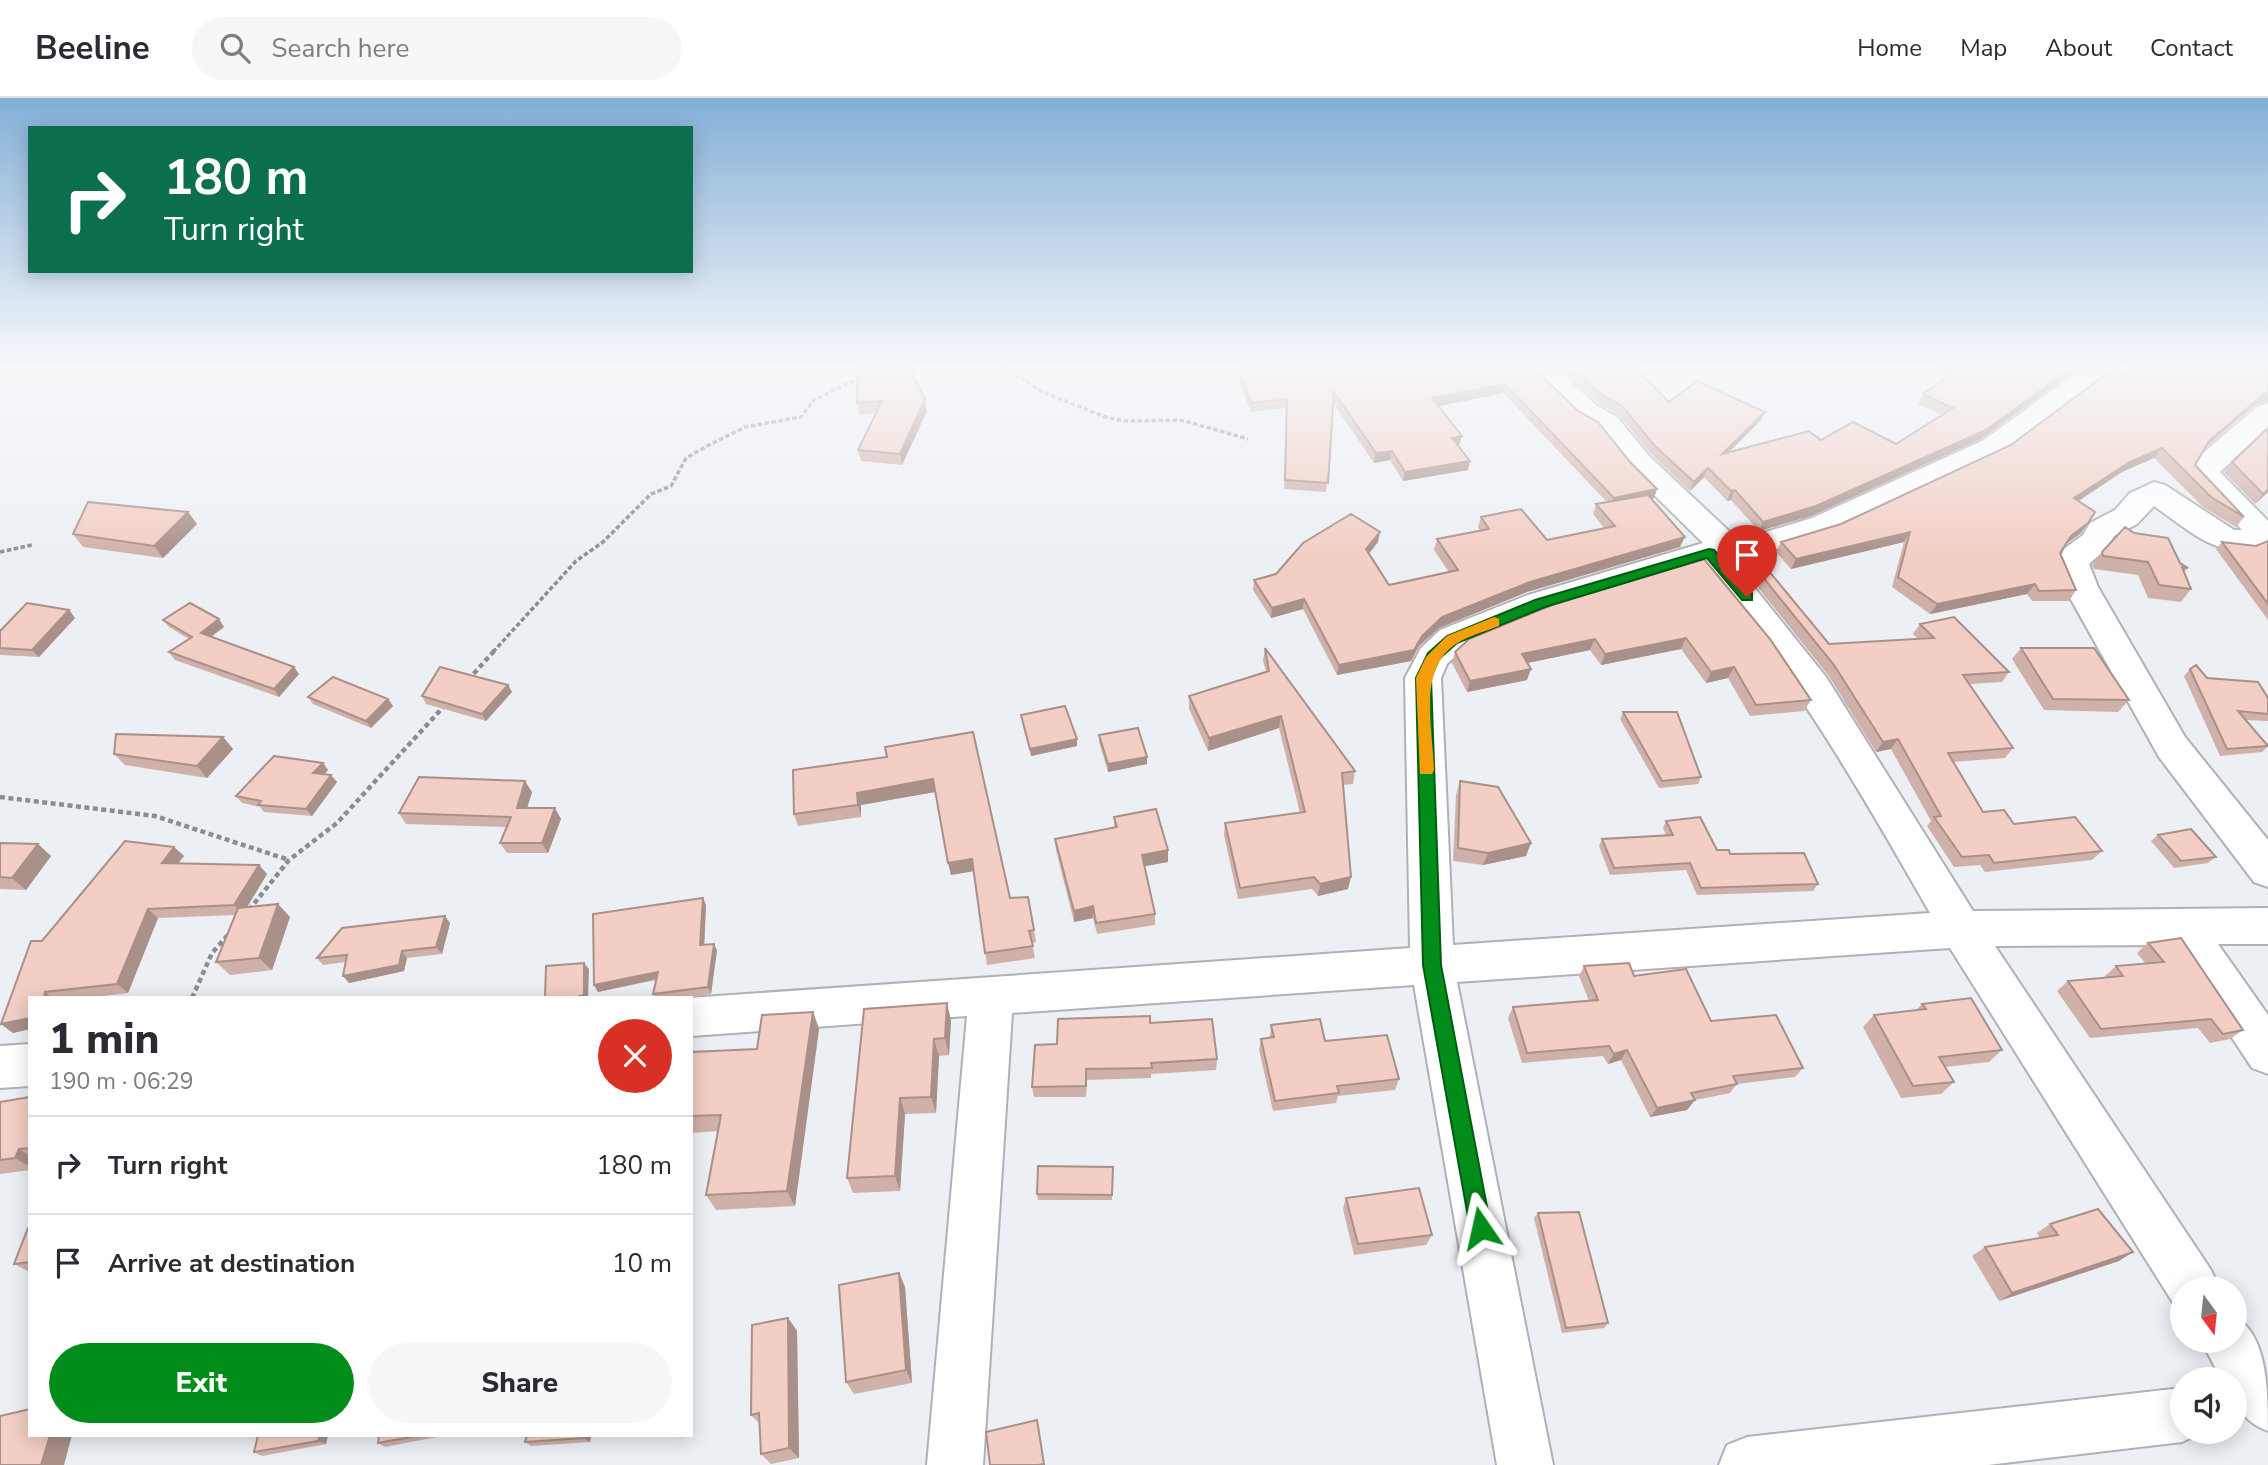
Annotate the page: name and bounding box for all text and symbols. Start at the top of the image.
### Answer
search box [192,17,682,80]
text: Beeline [35,26,150,71]
icon: search [216,29,254,67]
text: Search here [272,31,409,66]
text: Home [1857,32,1922,64]
text: Map [1960,32,2007,64]
text: About [2045,32,2112,64]
text: Contact [2150,32,2233,64]
text: 180 m [164,144,308,211]
icon: right [49,154,140,245]
text: Turn right [164,208,304,251]
pin [1717,525,1777,597]
icon: arrive [1728,536,1766,574]
text: 1 min [49,1011,159,1068]
button: close [598,1019,672,1093]
text: 190 m · 06:29 [49,1066,194,1097]
icon: right [49,1146,87,1184]
text: Turn right [108,1148,227,1183]
text: 180 m [596,1148,672,1183]
position arrow [1444,1191,1518,1265]
icon: arrive [49,1244,87,1282]
text: Arrive at destination [108,1246,355,1281]
text: 10 m [612,1246,672,1281]
north arrow [2170,1276,2247,1353]
map controls [2170,1276,2247,1444]
button: Exit [49,1343,354,1423]
button: Share [368,1343,672,1423]
button: sound [2170,1367,2247,1444]

